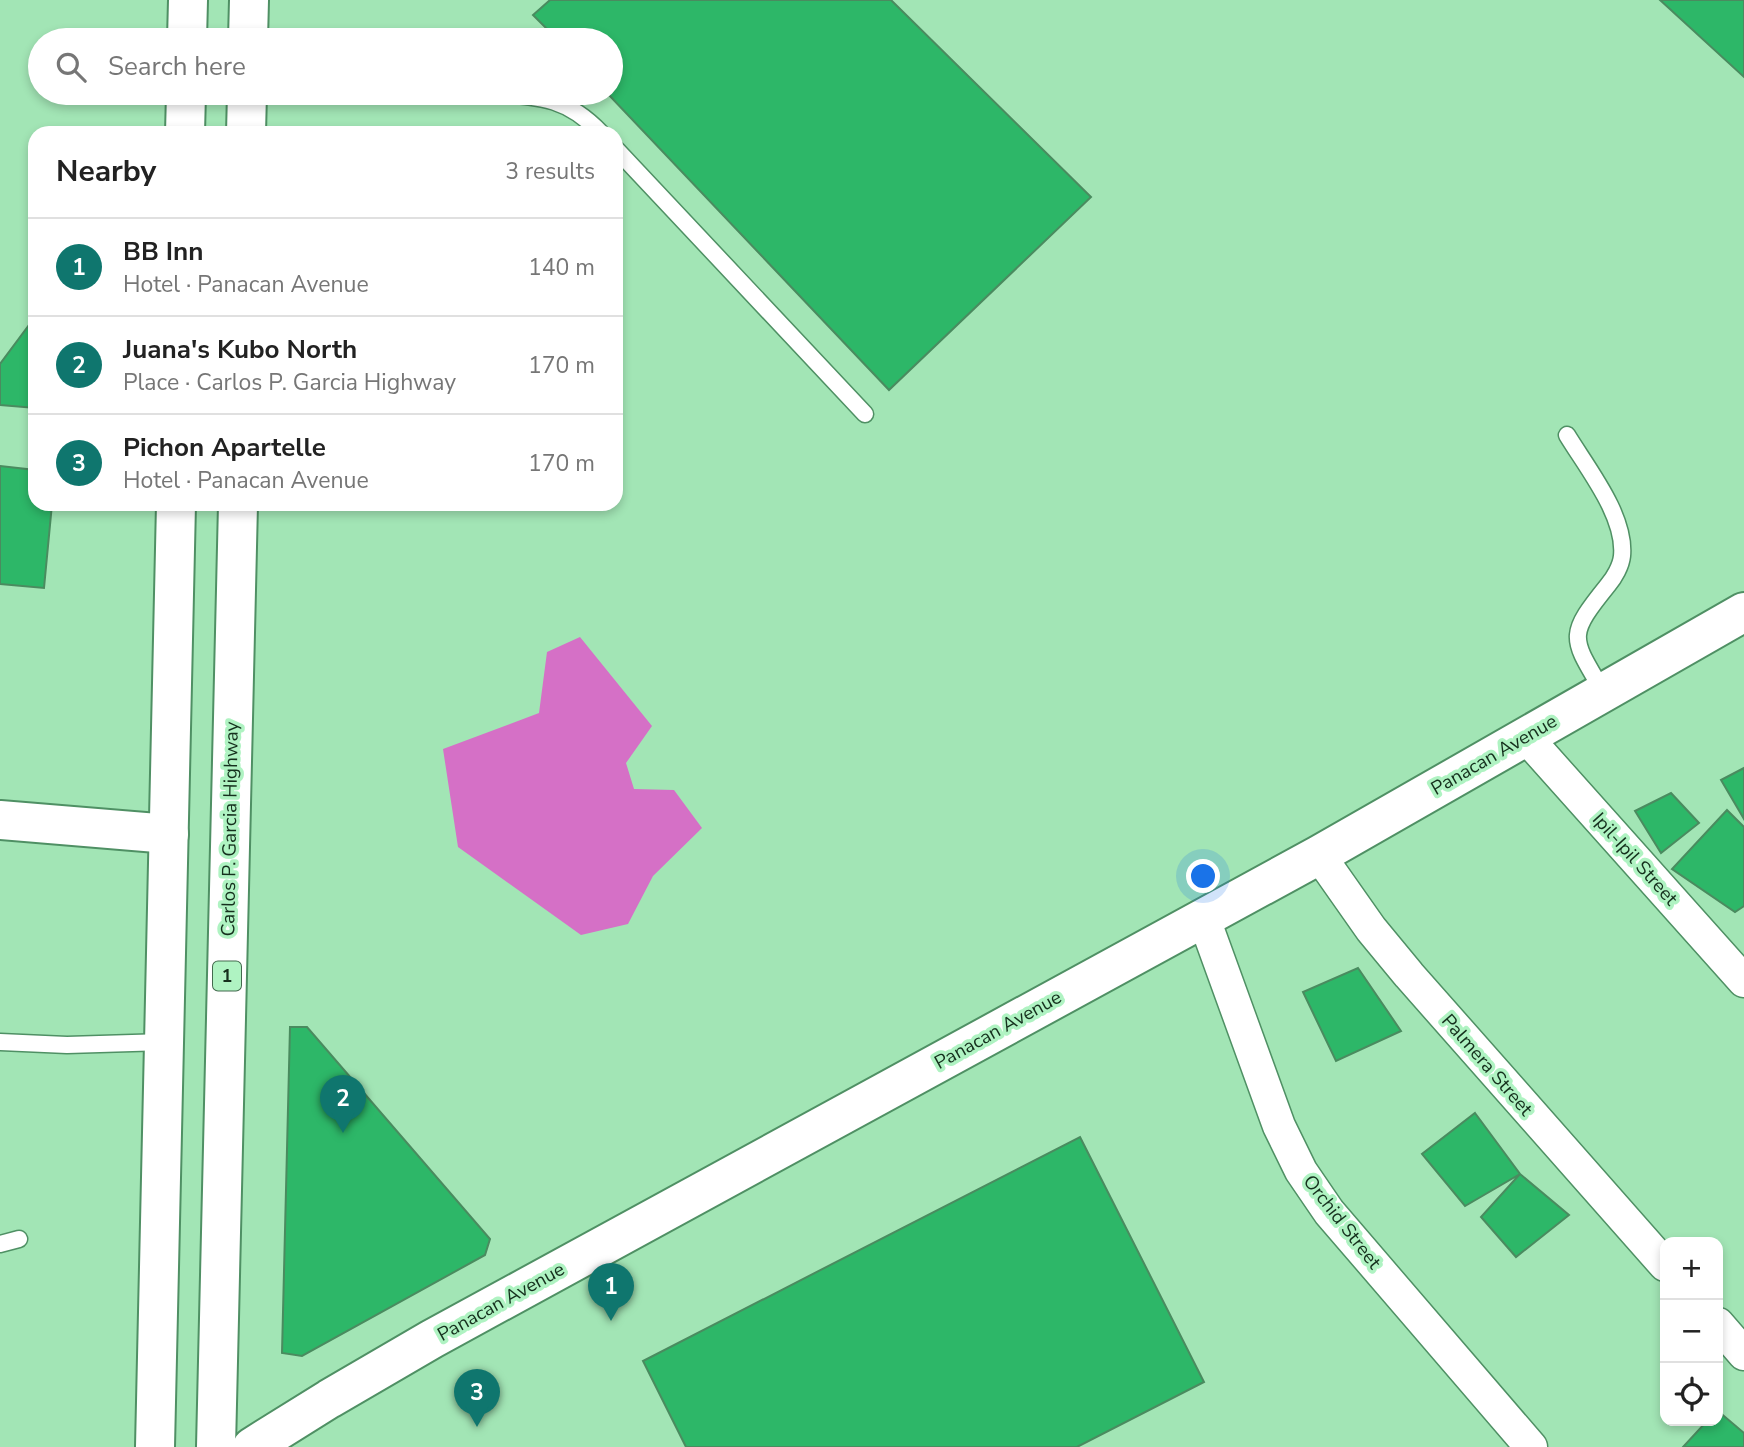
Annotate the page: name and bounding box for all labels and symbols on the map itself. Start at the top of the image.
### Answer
street label: Panacan Avenue [1426,708,1562,802]
street label: Carlos P. Garcia Highway [215,721,245,937]
street label: Ipil-Ipil Street [1586,807,1684,911]
your location [1186,859,1220,893]
road number: 1 [213,961,241,990]
street label: Panacan Avenue [930,984,1066,1076]
street label: Palmera Street [1435,1008,1539,1122]
pin: 2 [320,1075,366,1133]
street label: Orchid Street [1297,1169,1387,1275]
street label: Panacan Avenue [433,1256,569,1348]
pin: 1 [588,1263,634,1321]
pin: 3 [454,1369,500,1427]

